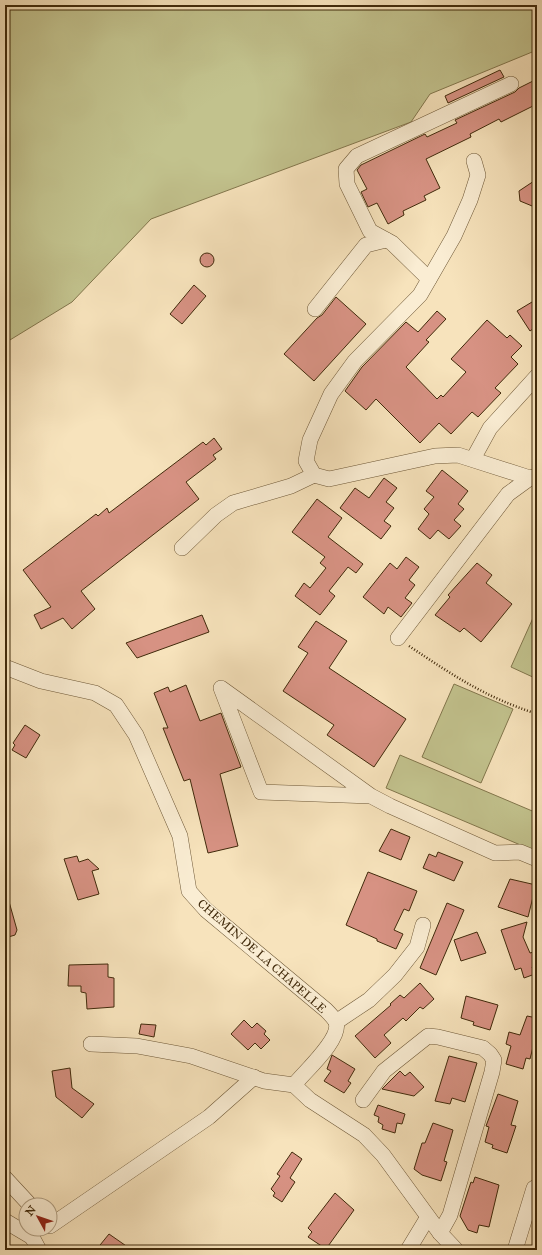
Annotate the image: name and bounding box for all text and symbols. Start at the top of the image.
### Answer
street label: CHEMIN DE LA CHAPELLE [195,896,330,1016]
north arrow [18,1197,58,1237]
text: N [23,1203,39,1219]

